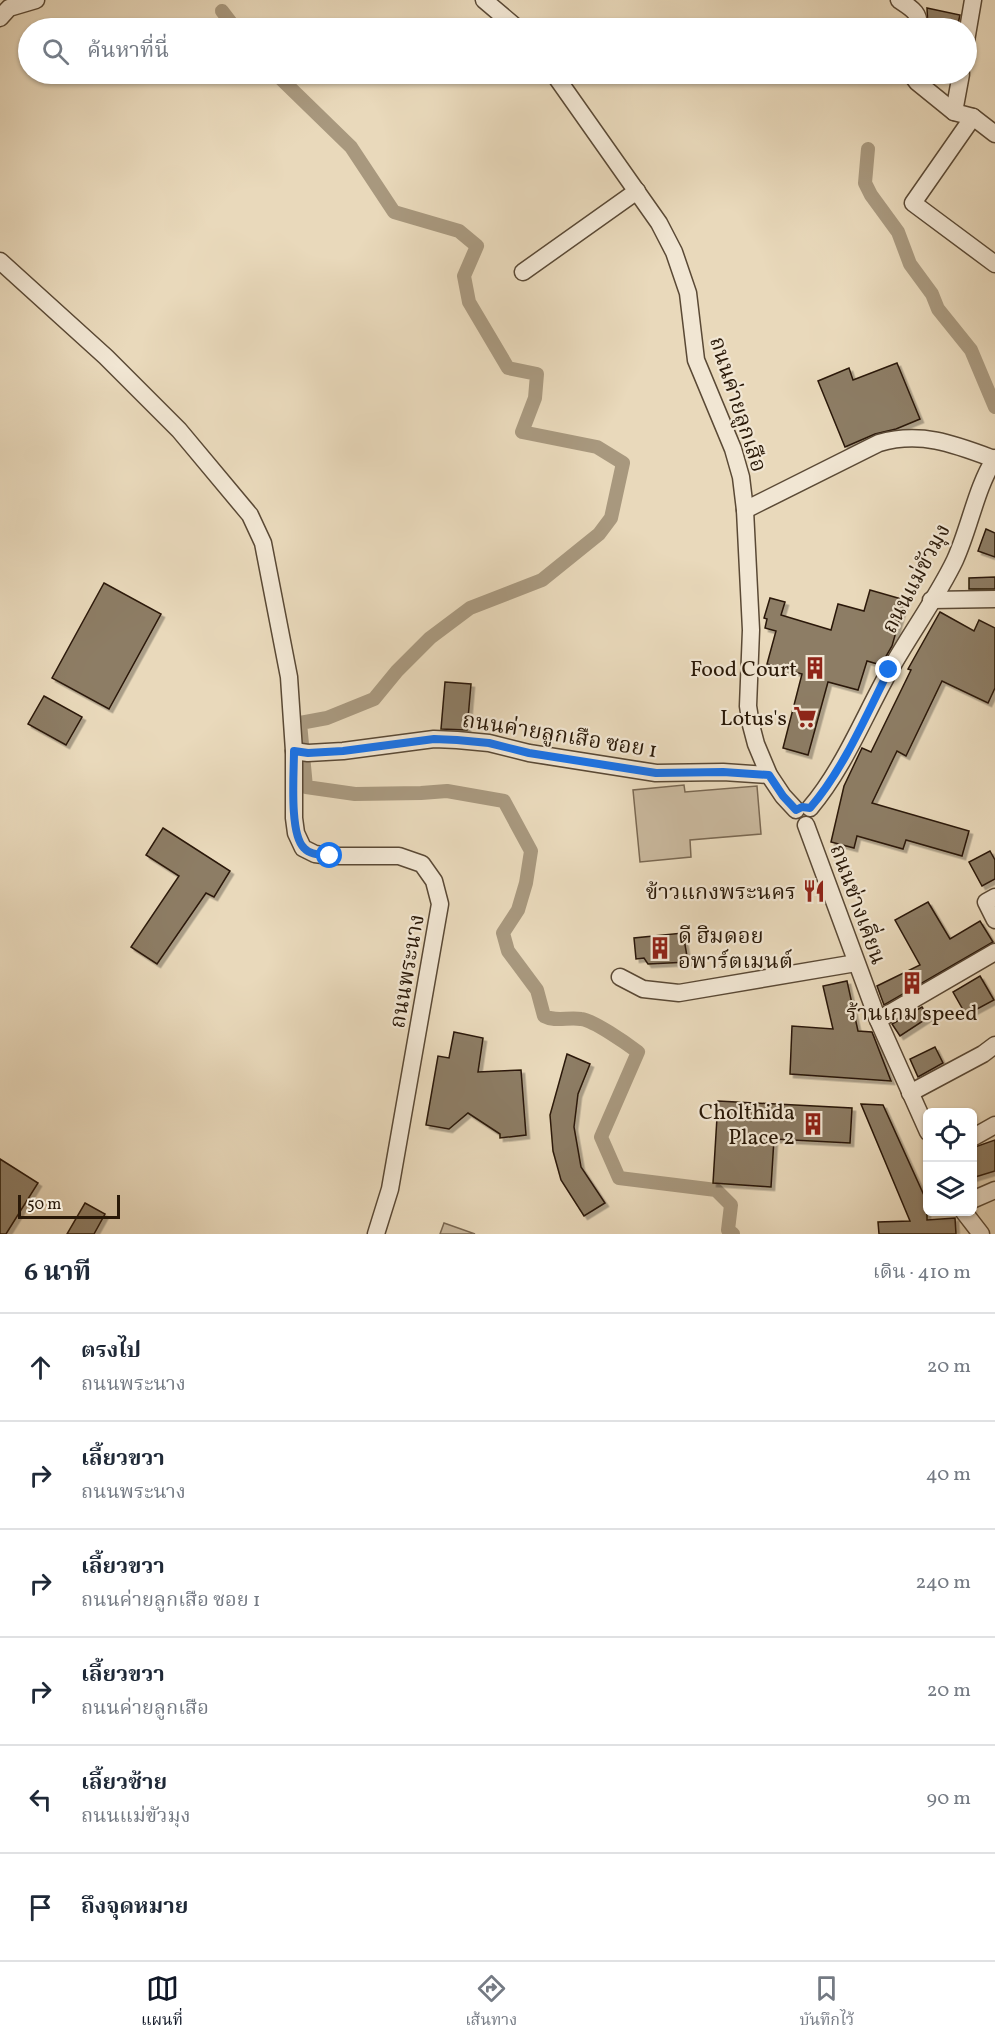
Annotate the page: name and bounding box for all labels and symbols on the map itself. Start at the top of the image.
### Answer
street label: ถนนค่ายลูกเสือ [700,333,773,477]
street label: ถนนแม่ขัวมุง [875,519,959,640]
place label: Food Court [690,655,797,686]
building icon: Food Court [802,655,828,681]
route end [875,656,901,682]
place label: Lotus's [720,704,787,735]
supermarket icon: Lotus's [792,704,818,730]
street label: ถนนค่ายลูกเสือ ซอย 1 [460,706,660,767]
street label: ถนนช่างเคี่ยน [821,839,896,969]
route start [316,842,342,868]
place label: ข้าวแกงพระนคร [646,878,796,909]
restaurant icon: ข้าวแกงพระนคร [801,878,827,904]
street label: ถนนพระนาง [383,912,434,1031]
place label: ดี ฮิมดอย อพาร์ตเมนต์ [678,922,793,978]
building icon: ดี ฮิมดอย อพาร์ตเมนต์ [647,935,673,961]
building icon: ร้านเกม speed [899,970,925,996]
place label: ร้านเกม speed [846,999,978,1030]
place label: Cholthida Place 2 [699,1098,795,1154]
building icon: Cholthida Place 2 [800,1111,826,1137]
scale bar [18,1192,120,1220]

